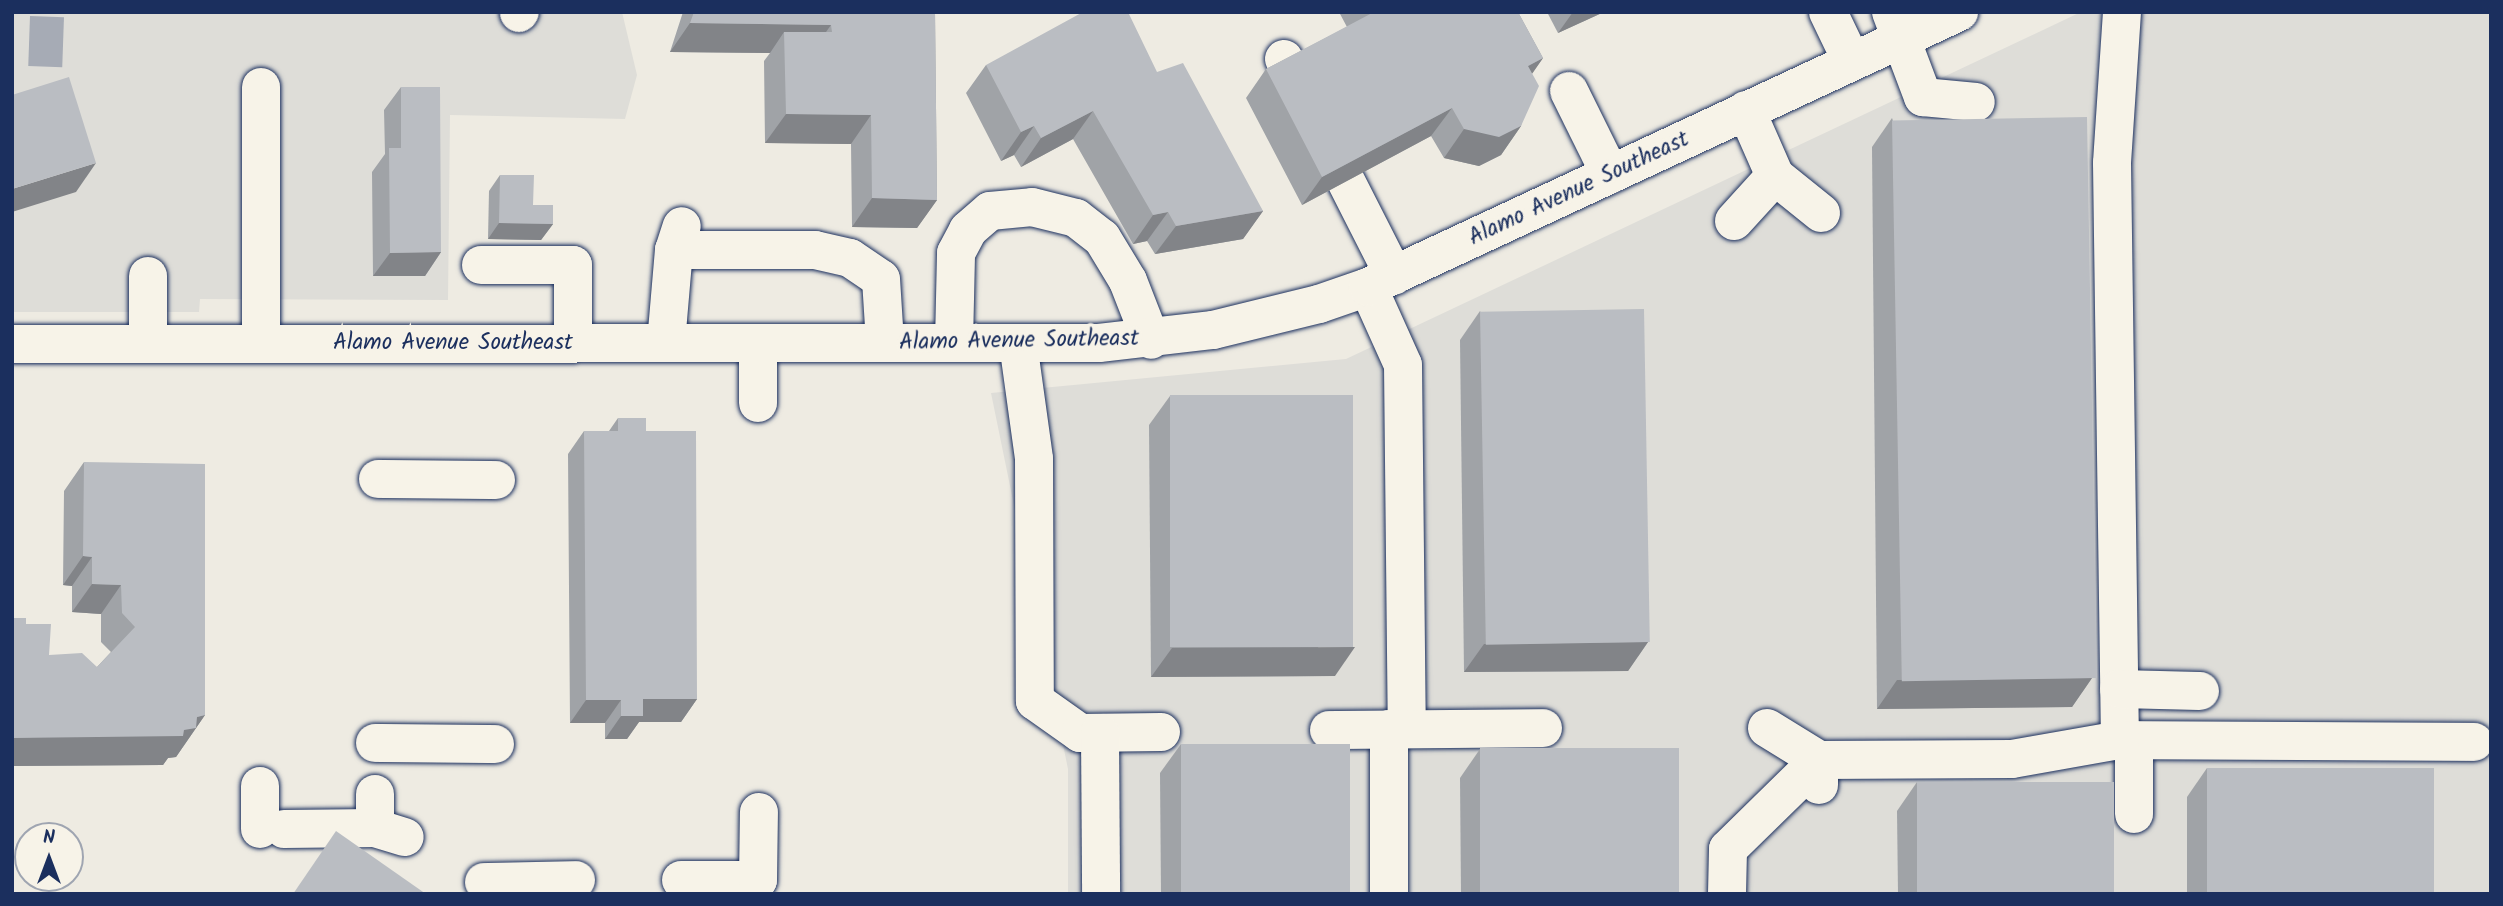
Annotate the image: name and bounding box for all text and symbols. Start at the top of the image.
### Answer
street label: Alamo Avenue Southeast [1464,126,1694,252]
street label: Alamo Avenue Southeast [899,325,1139,357]
street label: Alamo Avenue Southeast [333,329,573,357]
north arrow [14,822,84,892]
text: N [43,823,55,853]

